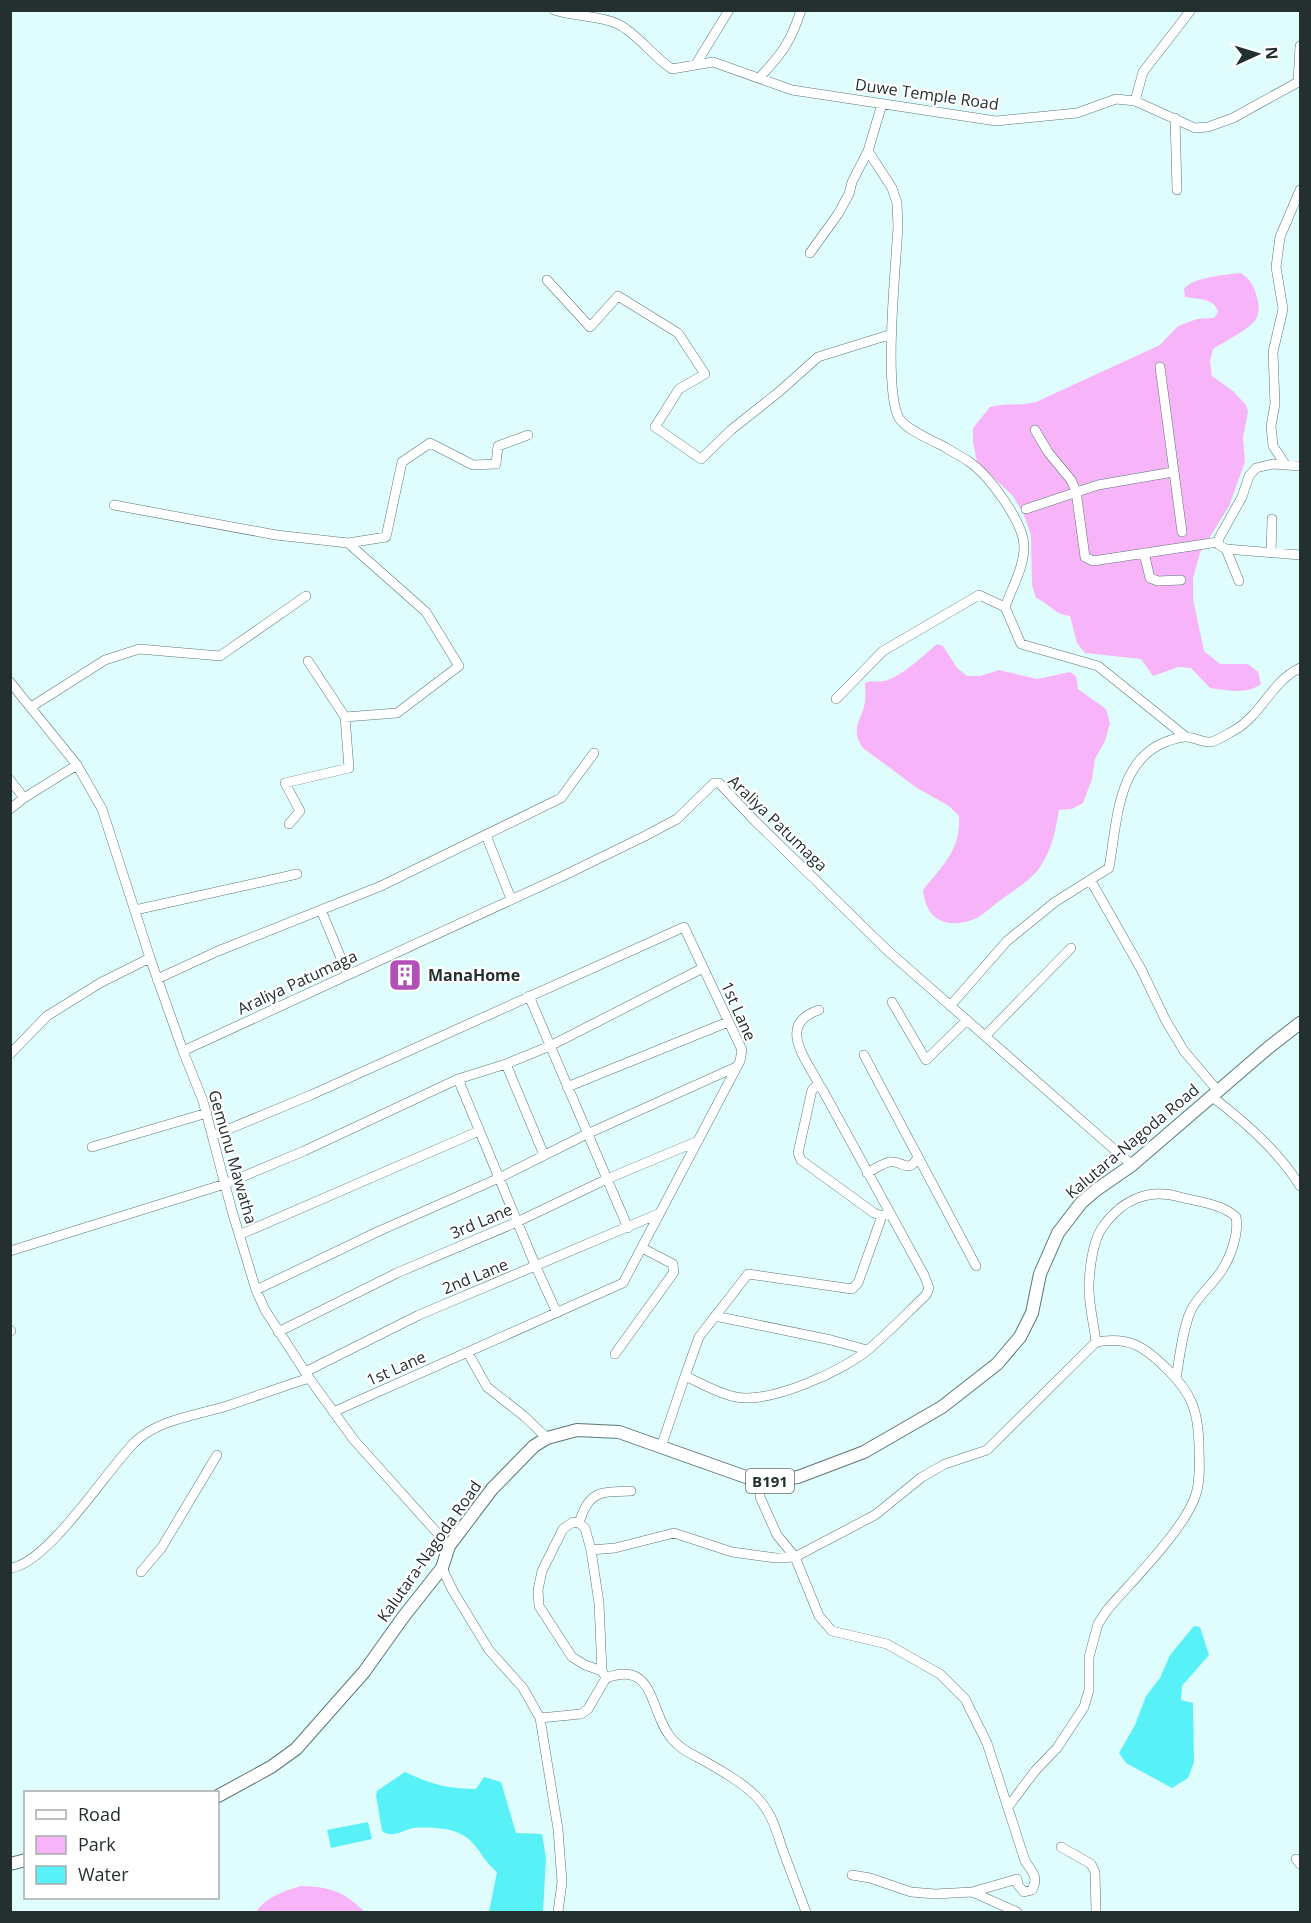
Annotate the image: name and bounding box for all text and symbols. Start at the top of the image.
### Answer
north arrow [1227,24,1287,84]
text: N [1261,46,1283,60]
street label: Duwe Temple Road [854,73,1000,115]
street label: Araliya Patumaga [724,770,832,876]
street label: Araliya Patumaga [233,945,361,1019]
building icon: ManaHome [387,957,423,993]
place label: ManaHome [428,964,520,986]
street label: 1st Lane [716,978,762,1044]
street label: Kalutara-Nagoda Road [1061,1079,1203,1203]
street label: Gemunu Mawatha [203,1088,263,1226]
street label: 3rd Lane [446,1198,516,1244]
street label: 2nd Lane [439,1253,511,1299]
street label: 1st Lane [363,1345,429,1391]
road number: B191 [746,1469,794,1493]
street label: Kalutara-Nagoda Road [372,1476,486,1626]
legend [24,1791,219,1899]
text: Road [78,1802,121,1826]
text: Park [78,1832,116,1856]
text: Water [78,1862,129,1886]

